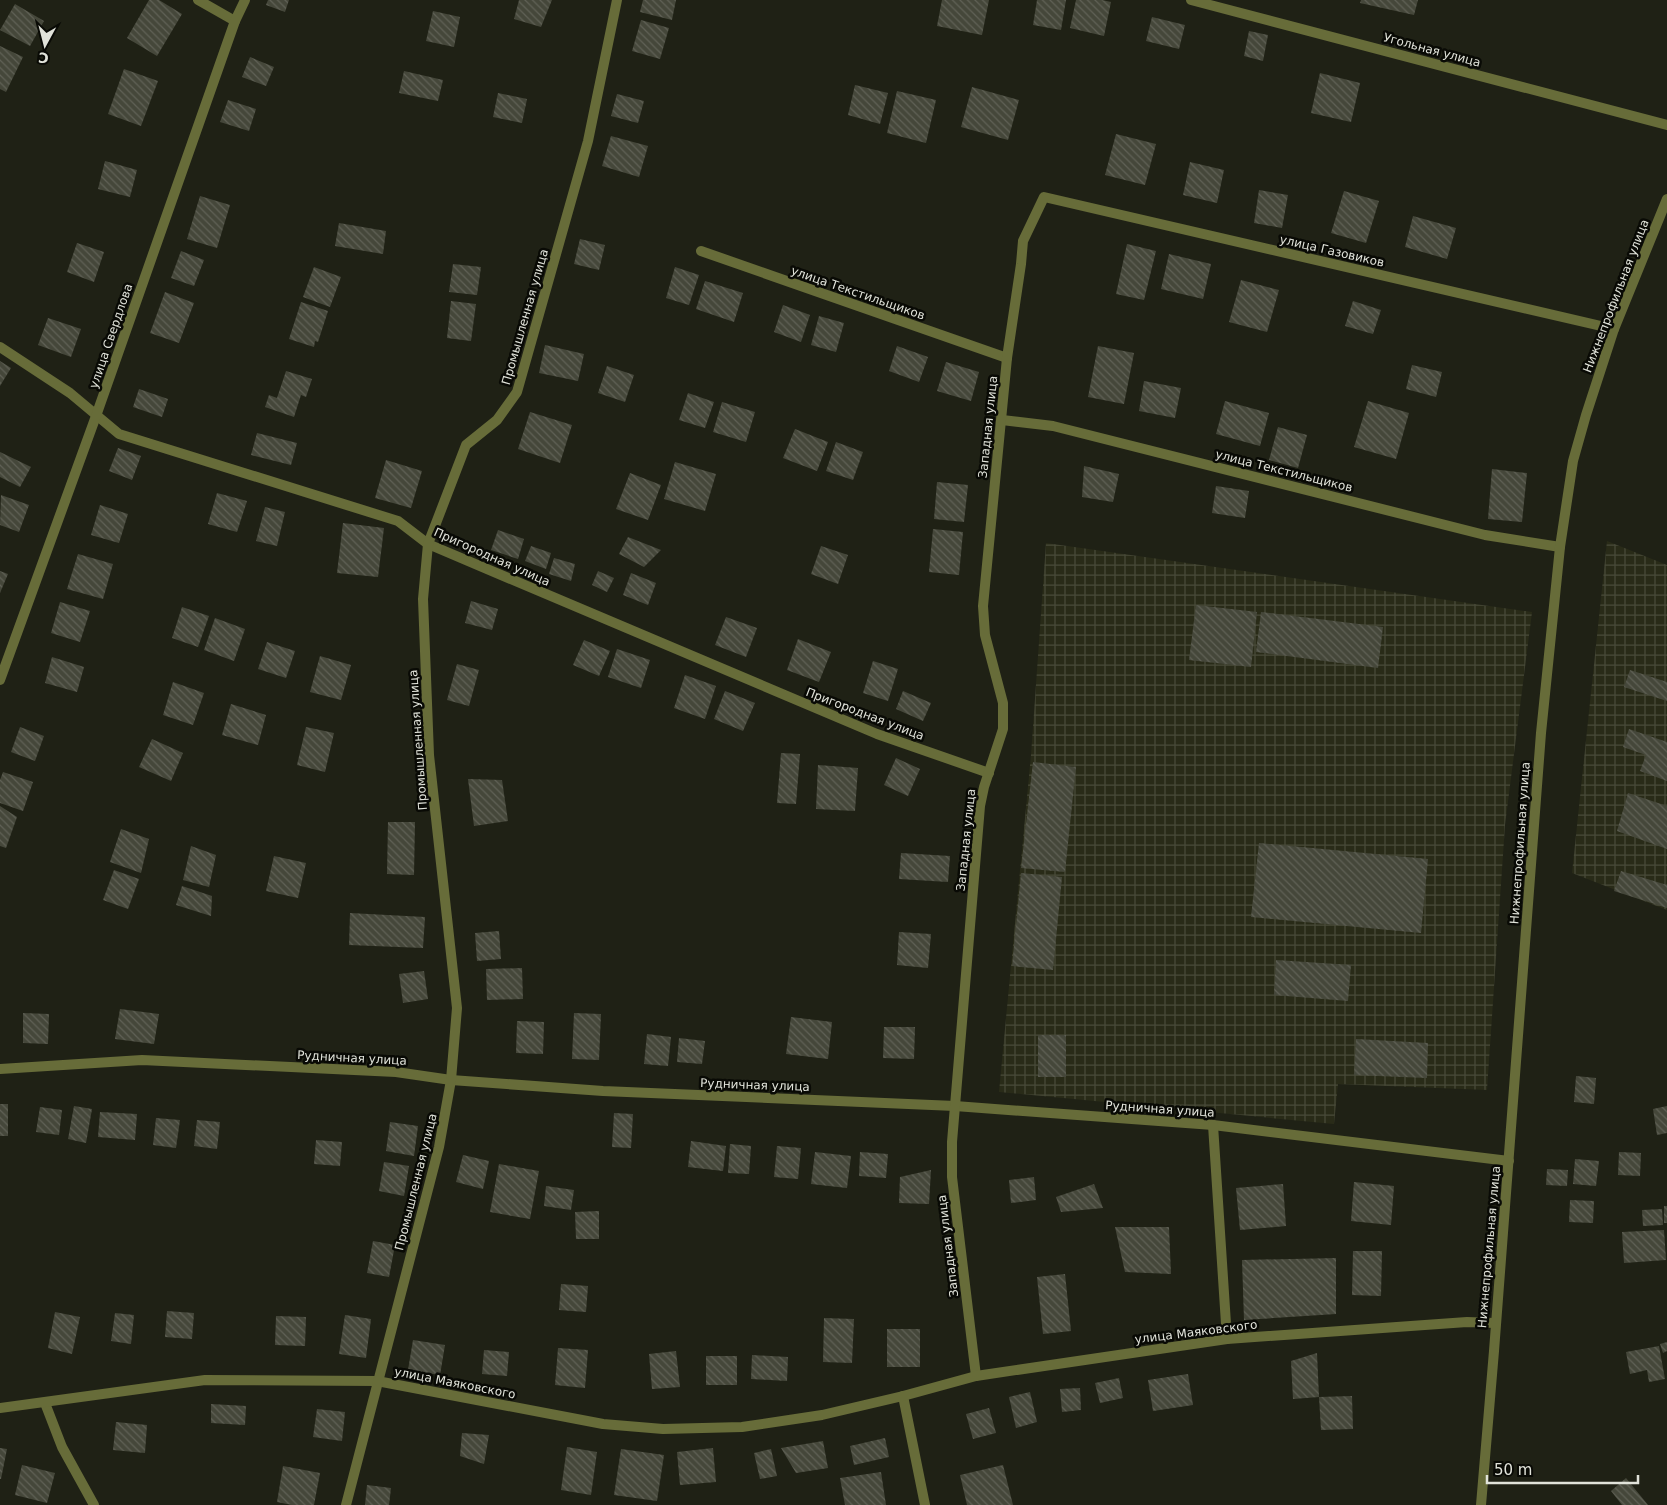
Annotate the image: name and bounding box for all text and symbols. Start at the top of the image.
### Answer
north arrow [20,20,70,70]
street label: Угольная улица [1382,30,1482,70]
text: С [37,49,49,66]
street label: Нижнепрофильная улица [1580,217,1652,375]
street label: улица Газовиков [1278,232,1386,270]
street label: Промышленная улица [499,247,551,387]
street label: улица Текстильщиков [789,263,927,323]
street label: улица Свердлова [86,282,136,390]
street label: Западная улица [976,375,1000,479]
street label: улица Текстильщиков [1214,447,1354,495]
street label: Пригородная улица [432,525,552,589]
street label: Промышленная улица [406,669,430,811]
street label: Пригородная улица [804,685,926,743]
street label: Нижнепрофильная улица [1507,761,1533,925]
street label: Западная улица [954,788,978,892]
street label: Рудничная улица [297,1048,407,1068]
street label: Рудничная улица [700,1076,810,1094]
street label: Рудничная улица [1105,1098,1215,1120]
street label: Промышленная улица [392,1112,440,1252]
street label: Нижнепрофильная улица [1475,1165,1503,1329]
street label: Западная улица [935,1194,961,1298]
street label: улица Маяковского [1134,1318,1258,1346]
street label: улица Маяковского [393,1364,517,1402]
scale bar [1487,1452,1638,1484]
text: 50 m [1494,1461,1532,1479]

